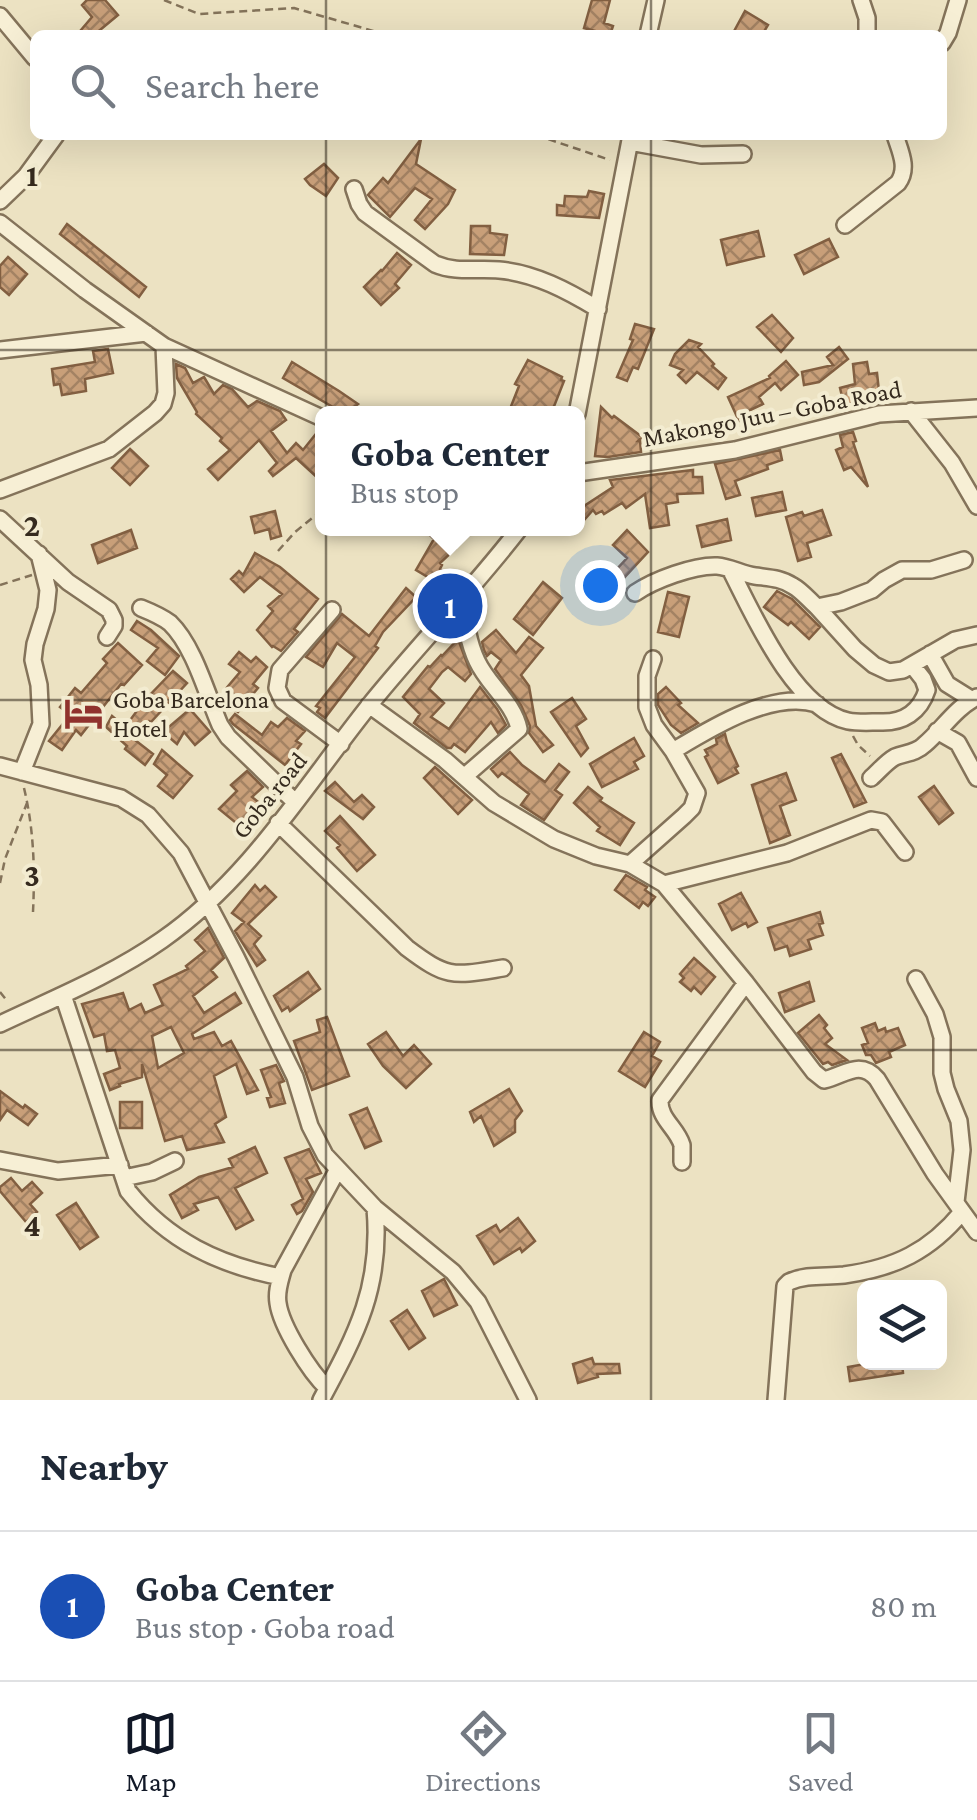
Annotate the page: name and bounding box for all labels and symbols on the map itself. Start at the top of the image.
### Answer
text: 1 [26,157,38,193]
street label: Makongo Juu – Goba Road [641,375,904,453]
text: 2 [24,507,40,543]
your location [575,560,626,611]
pin: 1 [418,568,482,644]
place label: Goba Barcelona Hotel [113,686,270,742]
hotel icon: Goba Barcelona Hotel [62,692,104,734]
street label: Goba road [227,747,312,844]
text: 3 [24,857,40,893]
text: 4 [23,1207,41,1243]

